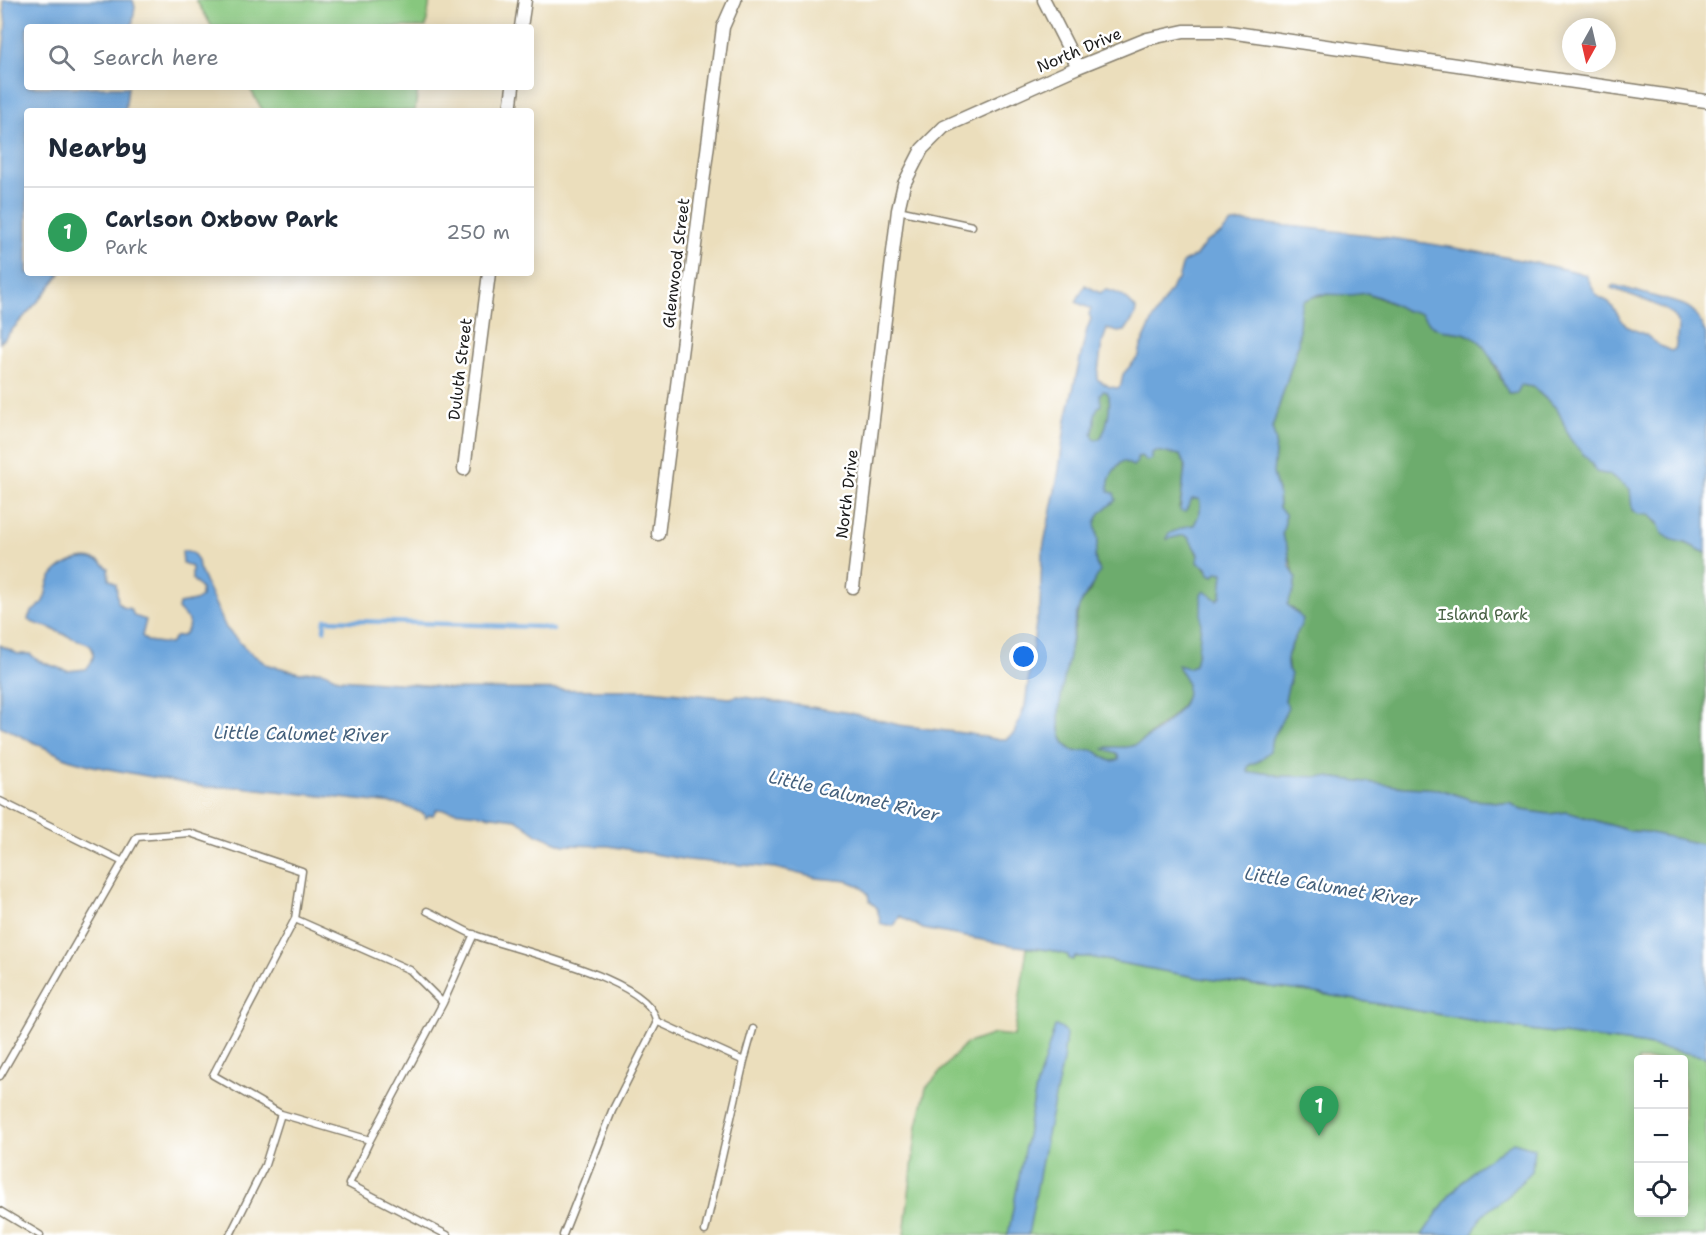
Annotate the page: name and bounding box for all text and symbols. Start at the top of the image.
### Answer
north arrow [1562,18,1616,72]
street label: North Drive [1033,23,1125,77]
search box [24,24,534,90]
icon: search [45,41,78,74]
text: Search here [93,43,219,72]
text: Nearby [48,130,147,165]
street label: Glenwood Street [658,197,694,329]
text: Carlson Oxbow Park [105,205,339,234]
text: 1 [63,219,72,245]
text: 250 m [446,219,510,245]
text: Park [105,234,148,260]
street label: Duluth Street [443,317,477,421]
street label: North Drive [831,448,863,540]
park label: Island Park [1438,604,1528,625]
your location [1009,642,1038,671]
water label: Little Calumet River [213,720,389,748]
water label: Little Calumet River [766,765,942,827]
water label: Little Calumet River [1243,861,1420,913]
map controls [1634,1055,1688,1217]
button: + [1634,1055,1688,1109]
pin: 1 [1300,1086,1338,1136]
button: − [1634,1109,1688,1163]
button: locate [1634,1163,1688,1217]

